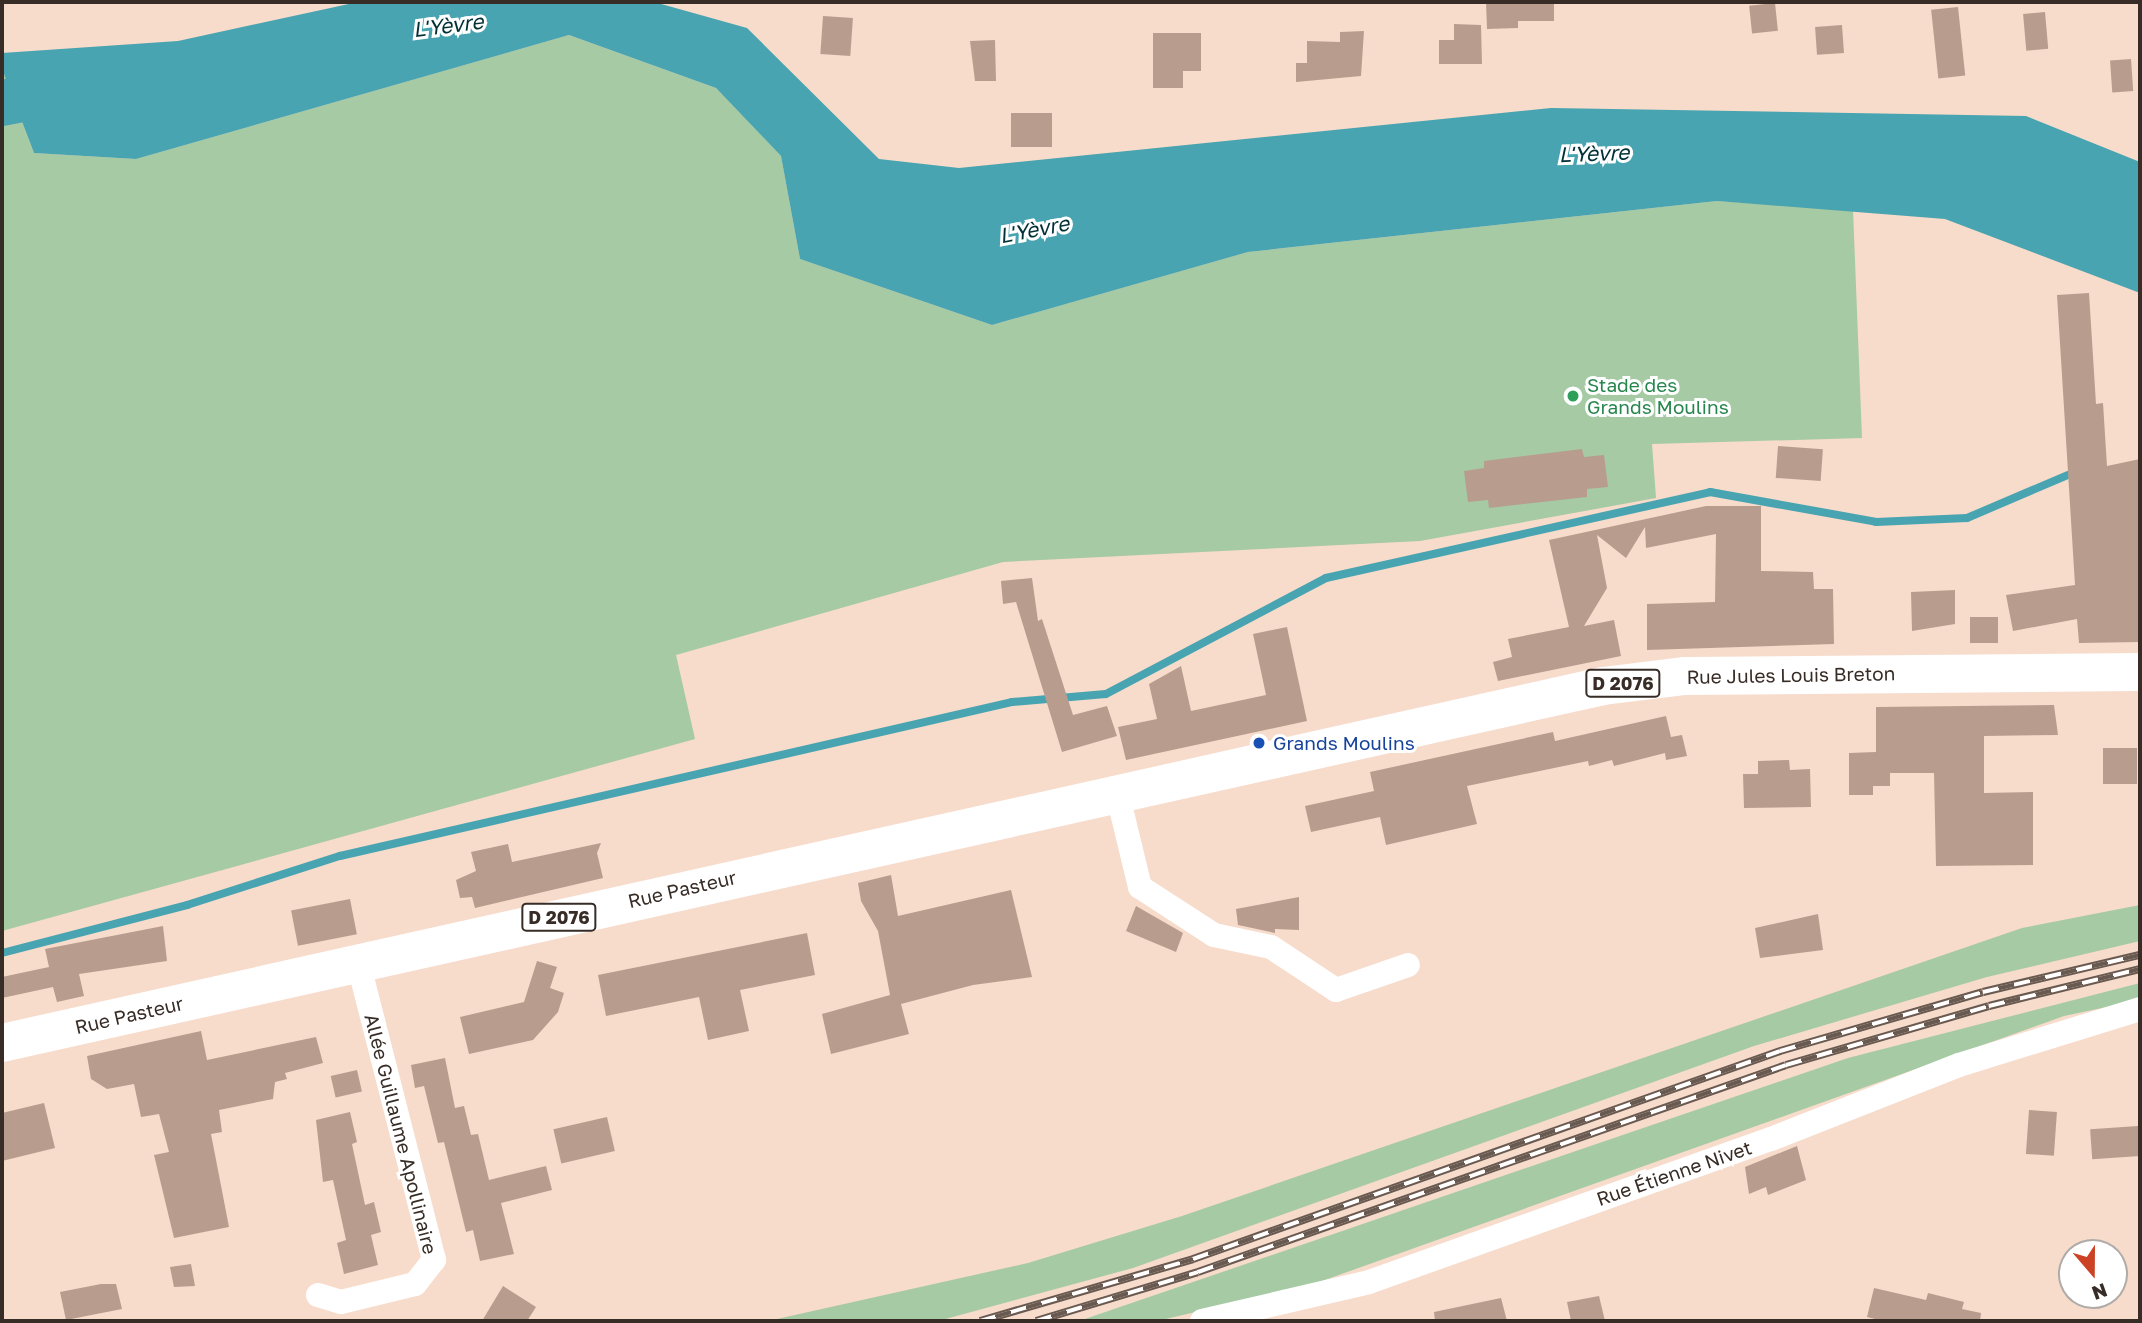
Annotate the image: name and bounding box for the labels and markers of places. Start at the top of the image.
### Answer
place label: Stade des Grands Moulins [1587,374,1729,418]
marker: Stade des Grands Moulins [1565,388,1581,404]
place label: Grands Moulins [1273,732,1415,754]
marker: Grands Moulins [1251,735,1267,751]

